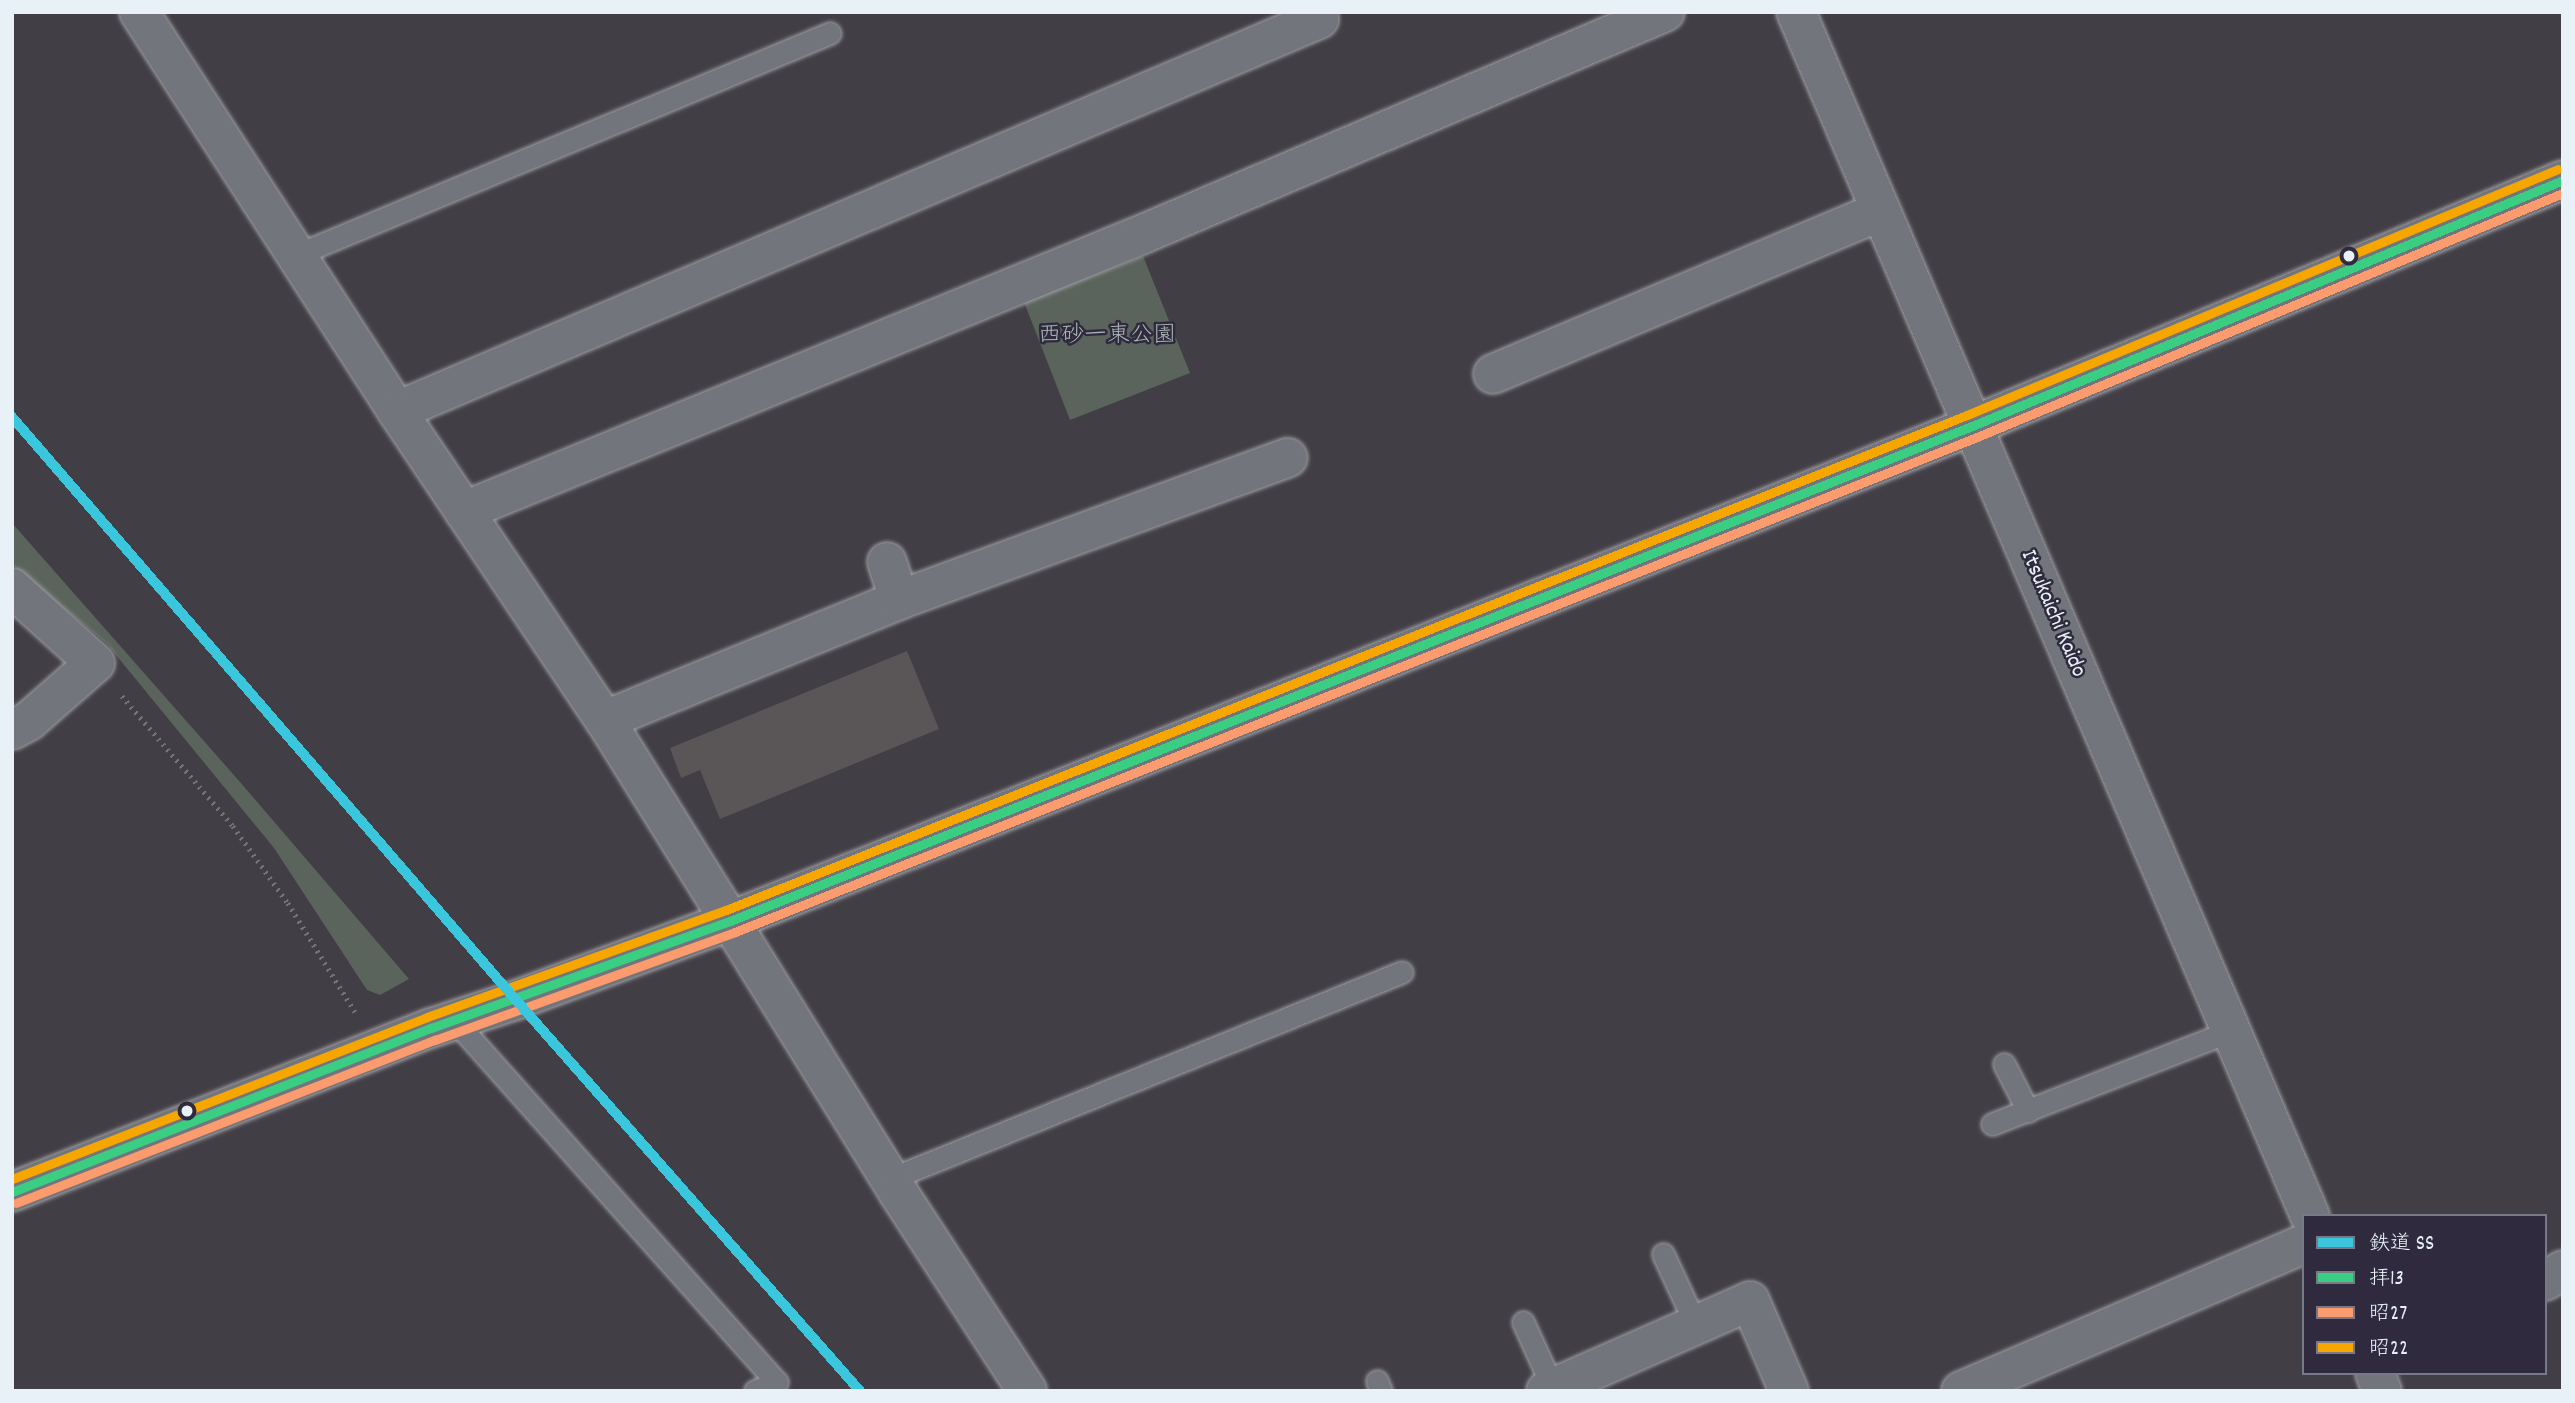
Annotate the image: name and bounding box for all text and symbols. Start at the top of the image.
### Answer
unlabelled marker [2342,249,2356,263]
park label: 西砂一東公園 [1038,323,1176,351]
street label: Itsukaichi Kaido [2013,546,2091,682]
unlabelled marker [180,1104,194,1118]
legend [2302,1214,2547,1375]
text: 鉄道 SS [2369,1230,2434,1260]
text: 拝13 [2369,1265,2404,1295]
text: 昭27 [2369,1300,2407,1330]
text: 昭22 [2369,1335,2408,1365]

